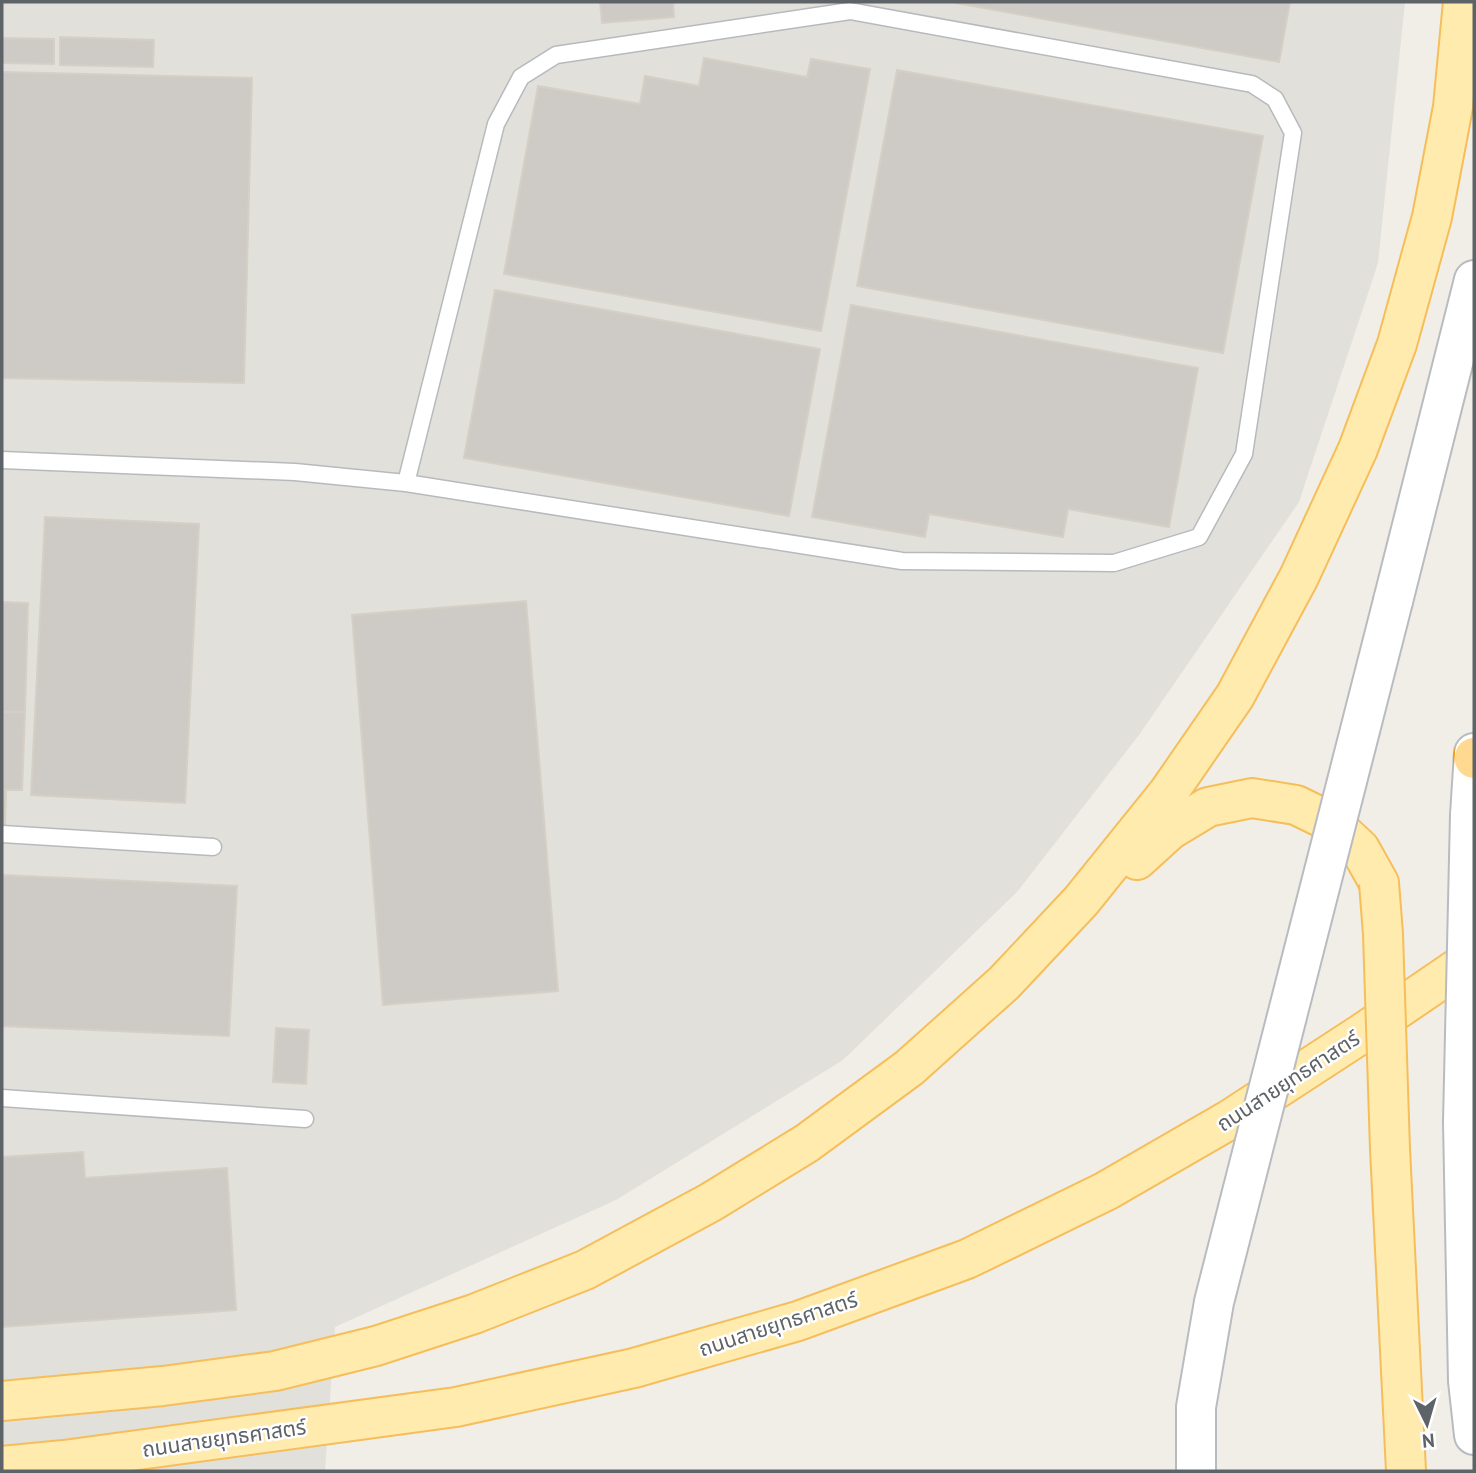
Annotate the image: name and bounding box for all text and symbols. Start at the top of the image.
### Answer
street label: ถนนสายยุทธศาสตร์ [1211,1024,1366,1137]
street label: ถนนสายยุทธศาสตร์ [695,1285,862,1362]
north arrow [1392,1389,1462,1459]
street label: ถนนสายยุทธศาสตร์ [140,1413,309,1463]
text: N [1421,1428,1436,1453]

